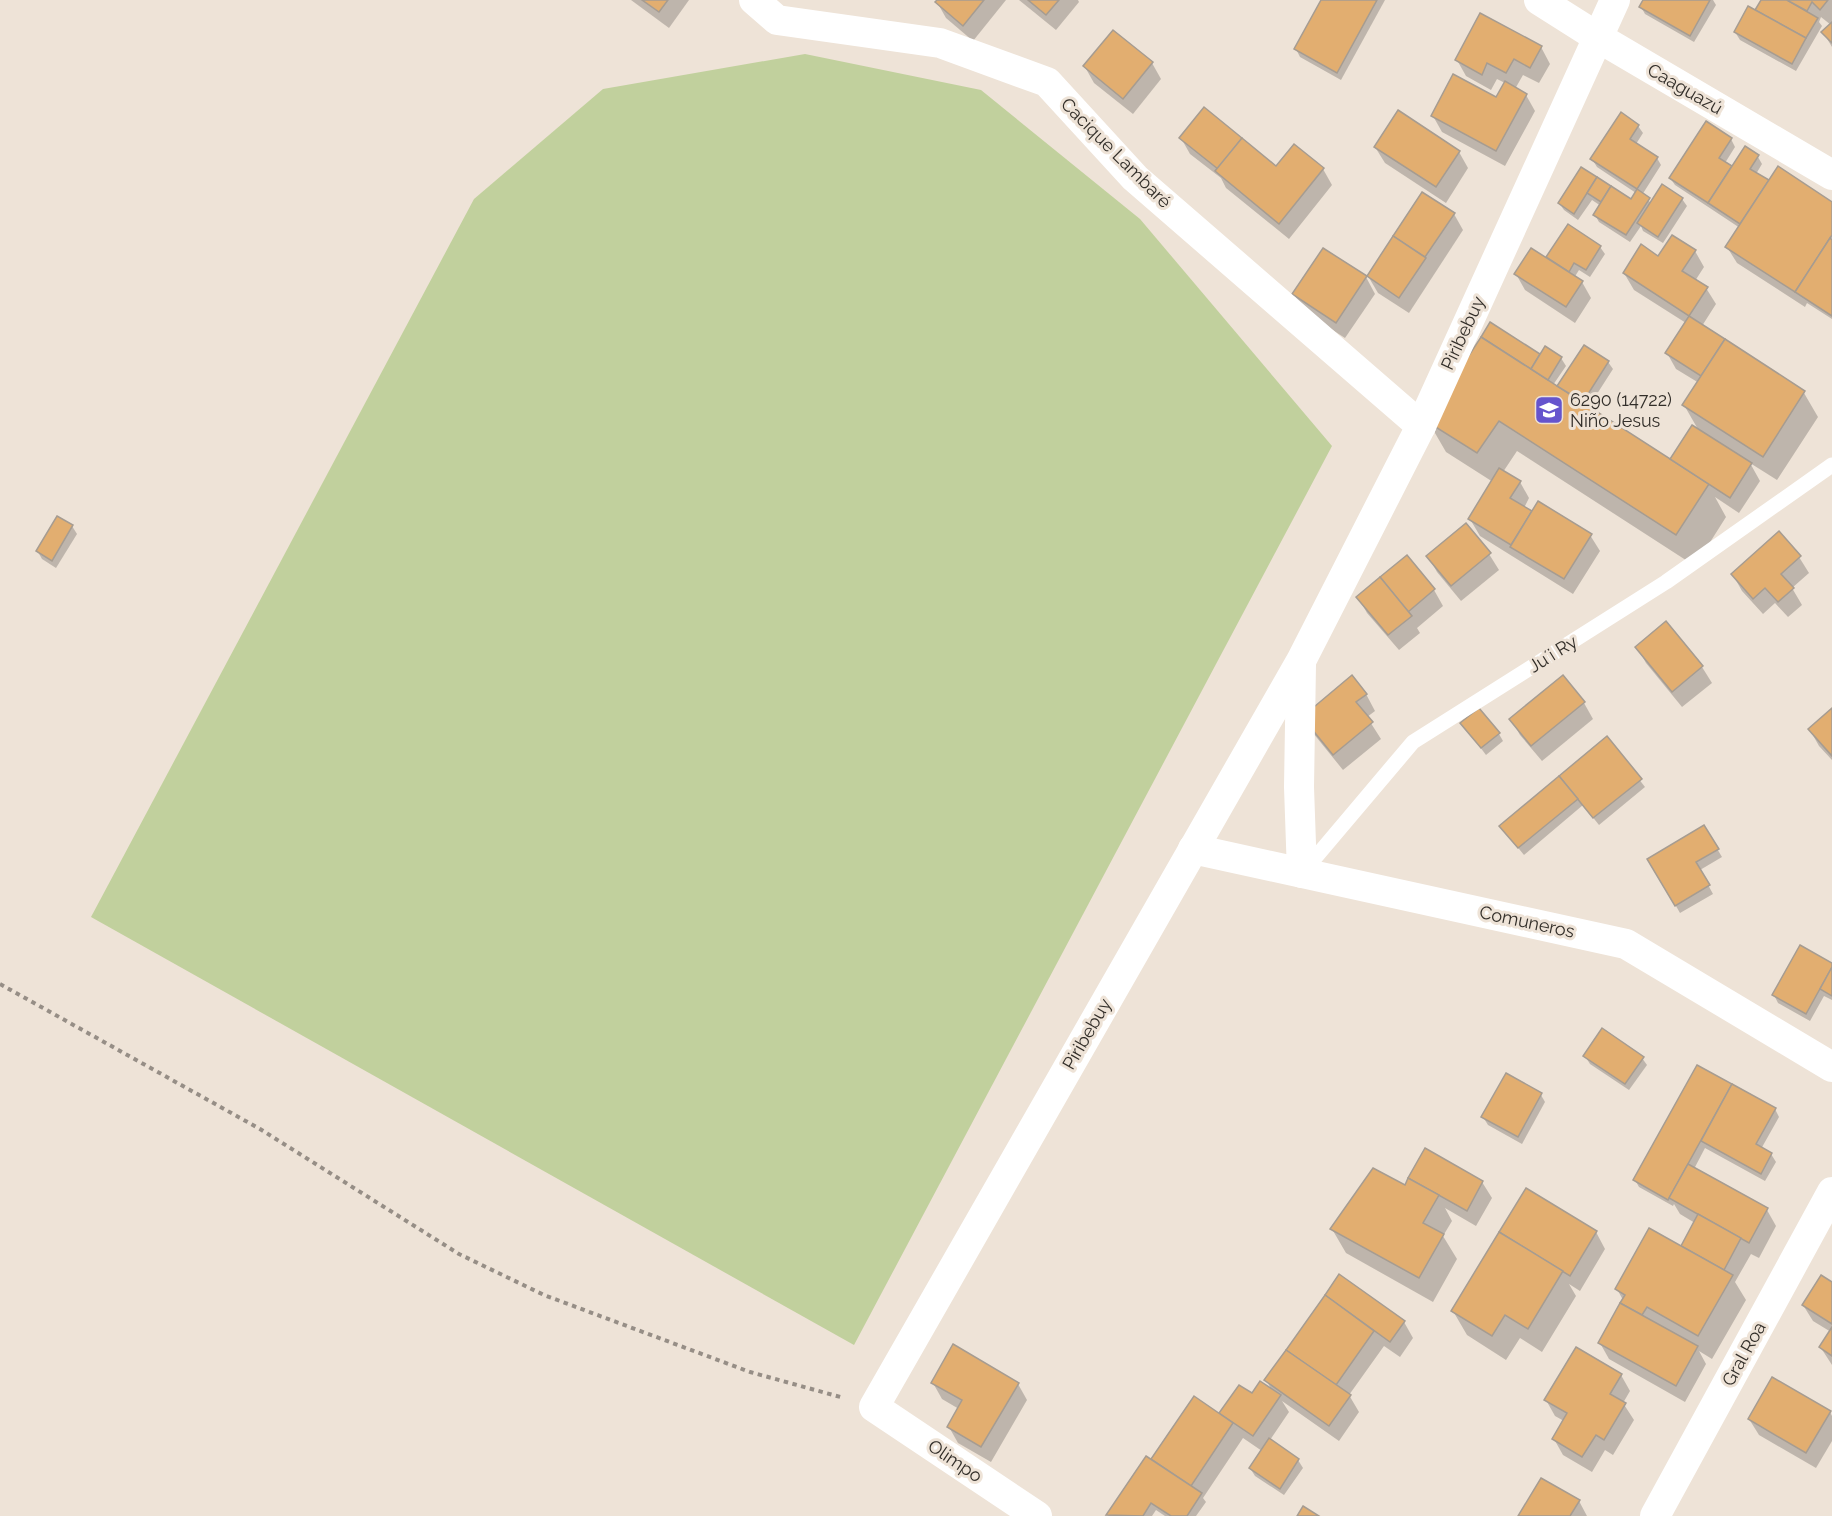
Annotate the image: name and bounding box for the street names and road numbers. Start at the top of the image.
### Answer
street label: Caaguazú [1644,59,1727,118]
street label: Cacique Lambaré [1057,93,1176,212]
street label: Piribebuy [1436,293,1489,373]
street label: Ju´i Ry [1525,630,1581,677]
street label: Comuneros [1478,901,1577,942]
street label: Piribebuy [1058,994,1115,1073]
street label: Gral Roa [1717,1318,1770,1389]
street label: Olimpo [924,1435,987,1486]

